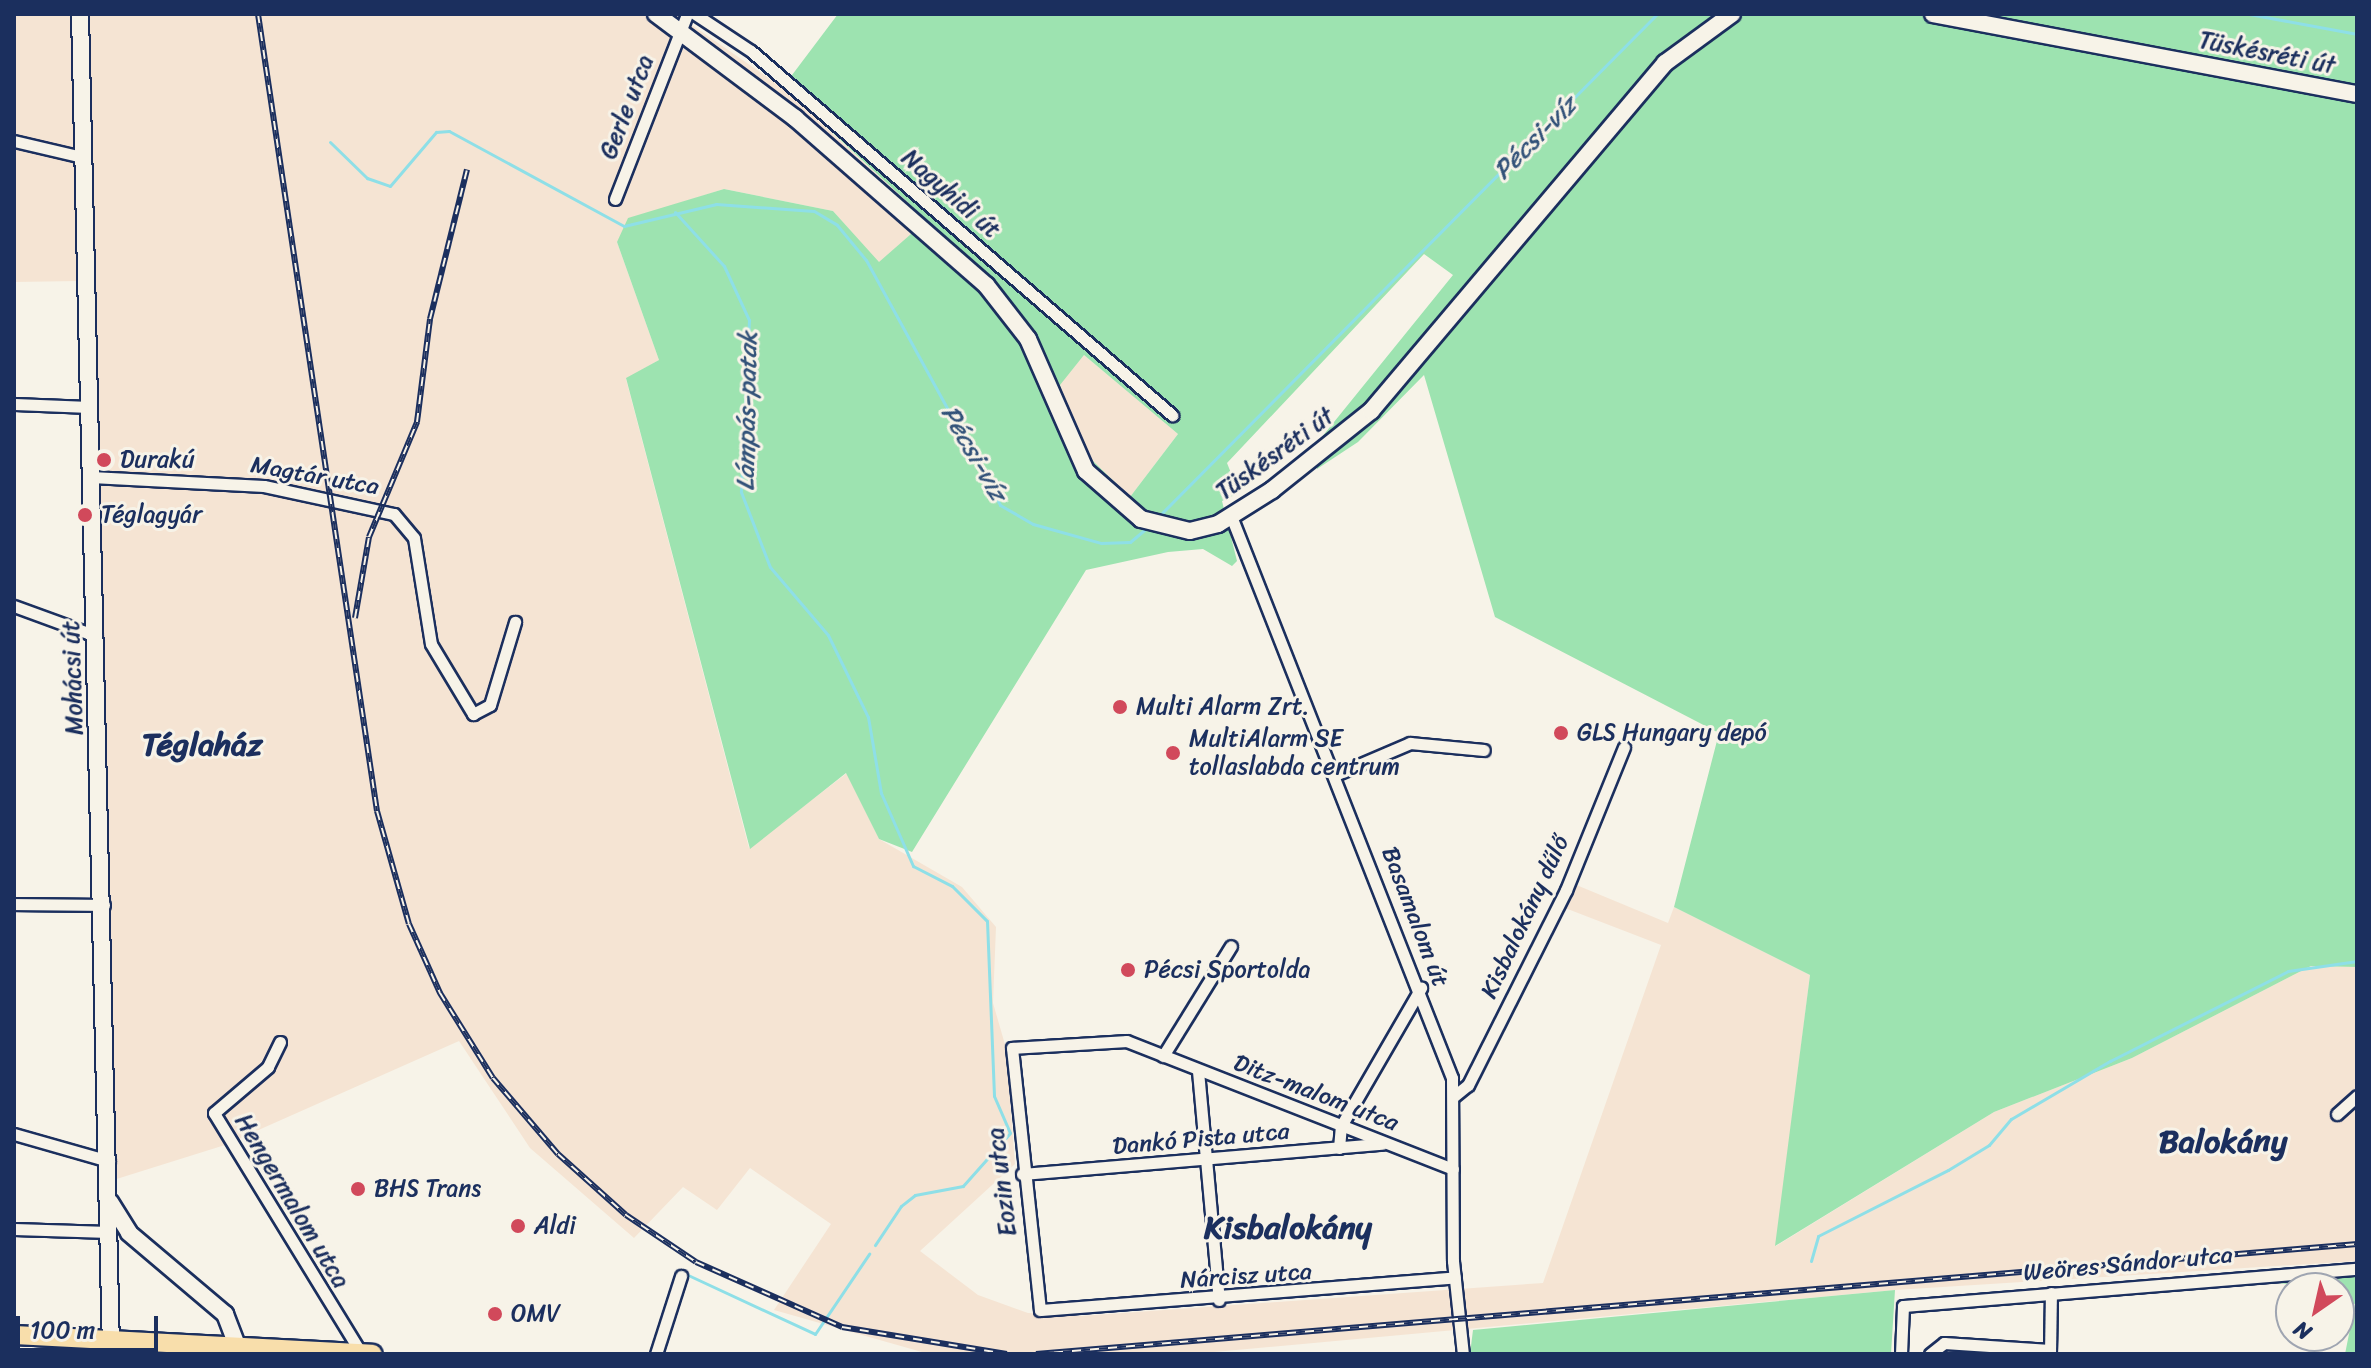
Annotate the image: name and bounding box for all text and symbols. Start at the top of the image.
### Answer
street label: Tüskésréti út [2196,26,2338,80]
street label: Gerle utca [594,51,660,163]
water label: Pécsi-víz [1487,90,1583,186]
street label: Nagyhidi út [896,143,1006,245]
water label: Lámpás-patak [730,331,764,491]
water label: Pécsi-víz [934,400,1014,506]
street label: Tüskésréti út [1210,402,1340,506]
place label: Durakú [120,446,195,474]
marker: Durakú [95,451,113,469]
street label: Magtár utca [249,451,381,501]
place label: Téglagyár [101,501,202,529]
marker: Téglagyár [76,506,94,524]
street label: Mohácsi út [57,620,89,736]
place label: Multi Alarm Zrt. [1136,693,1310,721]
marker: Multi Alarm Zrt. [1111,698,1129,716]
place label: GLS Hungary depó [1577,719,1767,747]
marker: GLS Hungary depó [1552,724,1570,742]
place label: MultiAlarm SE tollaslabda centrum [1189,725,1399,781]
district label: Téglaház [142,726,262,764]
marker: MultiAlarm SE tollaslabda centrum [1164,744,1182,762]
street label: Kisbalokány dűlő [1475,831,1575,1003]
street label: Basamalom út [1375,843,1455,991]
place label: Pécsi Sportolda [1144,956,1310,984]
marker: Pécsi Sportolda [1119,961,1137,979]
street label: Ditz-malom utca [1229,1048,1403,1138]
street label: Hengermalom utca [229,1109,355,1293]
street label: Dankó Pista utca [1111,1117,1291,1161]
district label: Balokány [2159,1123,2287,1161]
street label: Eozin utca [981,1126,1023,1238]
place label: BHS Trans [374,1175,481,1203]
marker: BHS Trans [349,1180,367,1198]
district label: Kisbalokány [1204,1209,1372,1247]
place label: Aldi [534,1212,576,1240]
marker: Aldi [509,1217,527,1235]
street label: Weöres Sándor utca [2022,1240,2234,1288]
street label: Nárcisz utca [1179,1257,1313,1295]
north arrow [2275,1272,2355,1352]
scale bar [20,1300,162,1350]
place label: OMV [511,1300,560,1328]
marker: OMV [486,1305,504,1323]
text: 100 m [30,1309,95,1351]
text: N [2285,1310,2320,1351]

